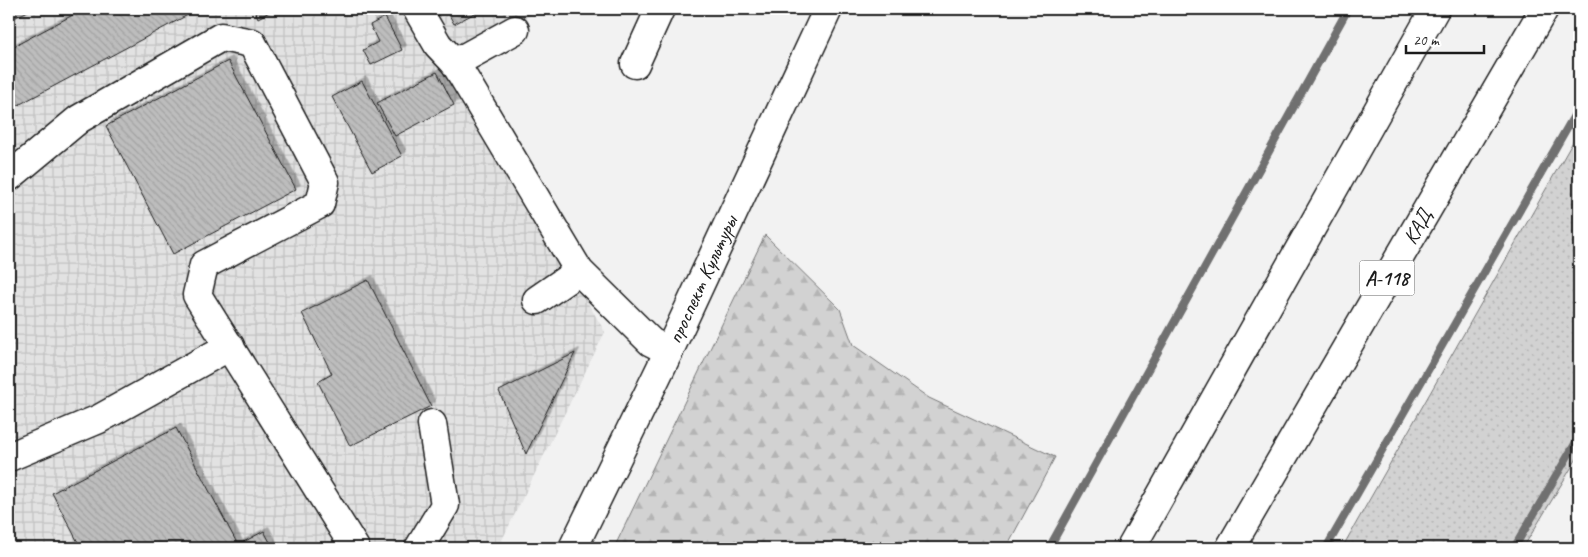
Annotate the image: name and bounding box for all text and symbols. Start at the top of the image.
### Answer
scale bar [1406,22,1483,54]
text: 20 m [1413,31,1440,50]
street label: КАД [1397,203,1439,249]
street label: проспект Культуры [661,210,744,348]
road number: А-118 [1360,260,1414,296]

